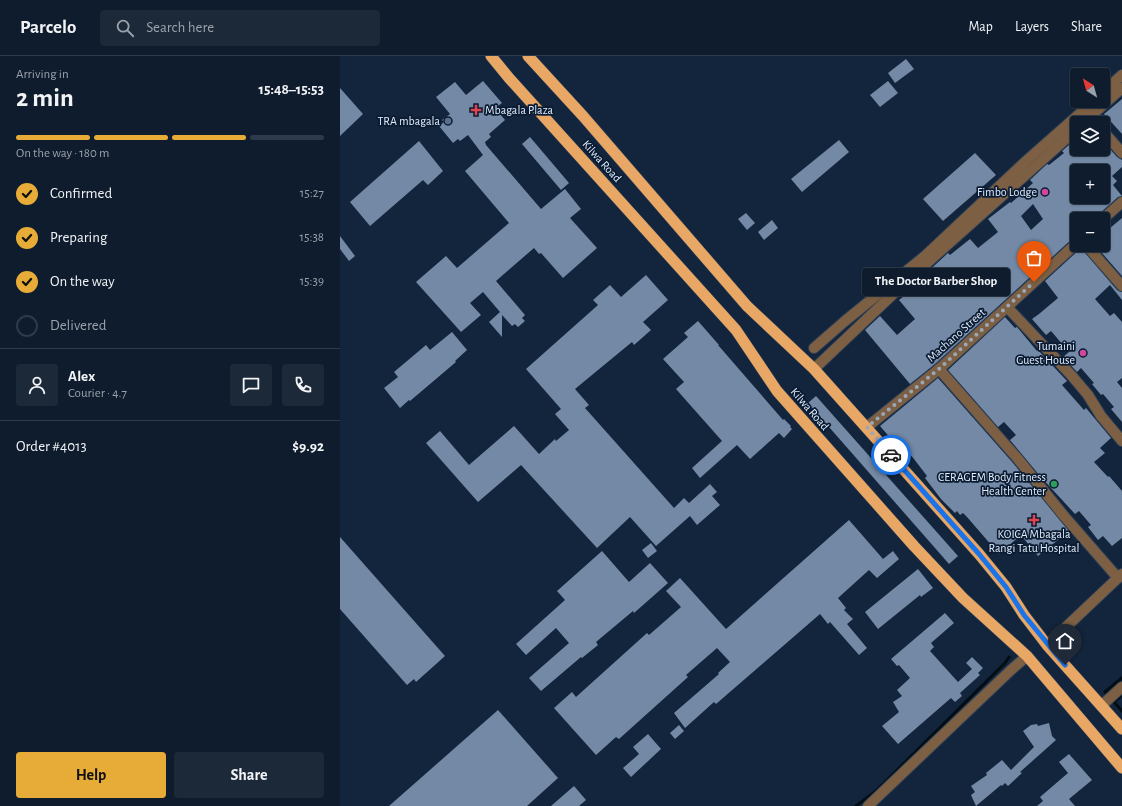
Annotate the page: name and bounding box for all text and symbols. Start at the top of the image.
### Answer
search box [100,10,380,46]
icon: search [114,17,136,39]
text: Parcelo [20,18,76,37]
text: Search here [146,20,214,35]
text: Map [968,20,993,34]
text: Layers [1015,20,1049,34]
text: Share [1071,20,1102,34]
text: Arriving in [16,68,69,81]
north arrow [1070,68,1110,108]
map controls [1070,68,1110,252]
text: 15:48–15:53 [259,82,324,97]
text: 2 min [16,85,74,111]
marker: Mbagala Plaza [470,104,482,116]
place label: Mbagala Plaza [485,104,554,116]
place label: TRA mbagala [377,115,440,127]
marker: TRA mbagala [443,116,453,126]
button: layers [1070,116,1110,156]
street label: Kilwa Road [580,138,624,184]
text: On the way · 180 m [16,147,109,160]
button: + [1070,164,1110,204]
icon: check [16,183,38,205]
text: Confirmed [50,186,112,201]
place label: Fimbo Lodge [977,186,1037,198]
text: 15:27 [300,187,324,200]
marker: Fimbo Lodge [1040,187,1050,197]
button: − [1070,212,1110,252]
icon: check [16,227,38,249]
text: Preparing [50,230,107,245]
text: 15:38 [300,231,324,244]
pin [1017,241,1051,282]
icon: bag [1023,247,1045,269]
callout: The Doctor Barber Shop [862,268,1010,296]
icon: check [16,271,38,293]
text: On the way [50,274,115,289]
text: 15:39 [300,275,324,288]
text: The Doctor Barber Shop [875,275,997,288]
street label: Machano Street [925,306,987,364]
text: Delivered [50,318,107,333]
place label: Tumaini Guest House [1016,340,1075,366]
marker: Tumaini Guest House [1078,348,1088,358]
button: person [16,364,58,406]
button: chat [230,364,272,406]
button: phone [282,364,324,406]
text: Alex [68,369,95,384]
street label: Kilwa Road [789,386,831,432]
text: Courier · 4.7 [68,387,127,400]
courier [871,435,911,475]
text: Order #4013 [16,439,87,454]
text: $9.92 [292,439,324,454]
icon: car [880,444,902,466]
place label: CERAGEM Body Fitness Health Center [938,471,1046,497]
marker: CERAGEM Body Fitness Health Center [1049,479,1059,489]
marker: KOICA Mbagala Rangi Tatu Hospital [1028,514,1040,526]
place label: KOICA Mbagala Rangi Tatu Hospital [989,528,1079,554]
pin [1048,624,1082,665]
icon: home [1054,630,1076,652]
button: Help [16,752,166,798]
button: Share [174,752,324,798]

